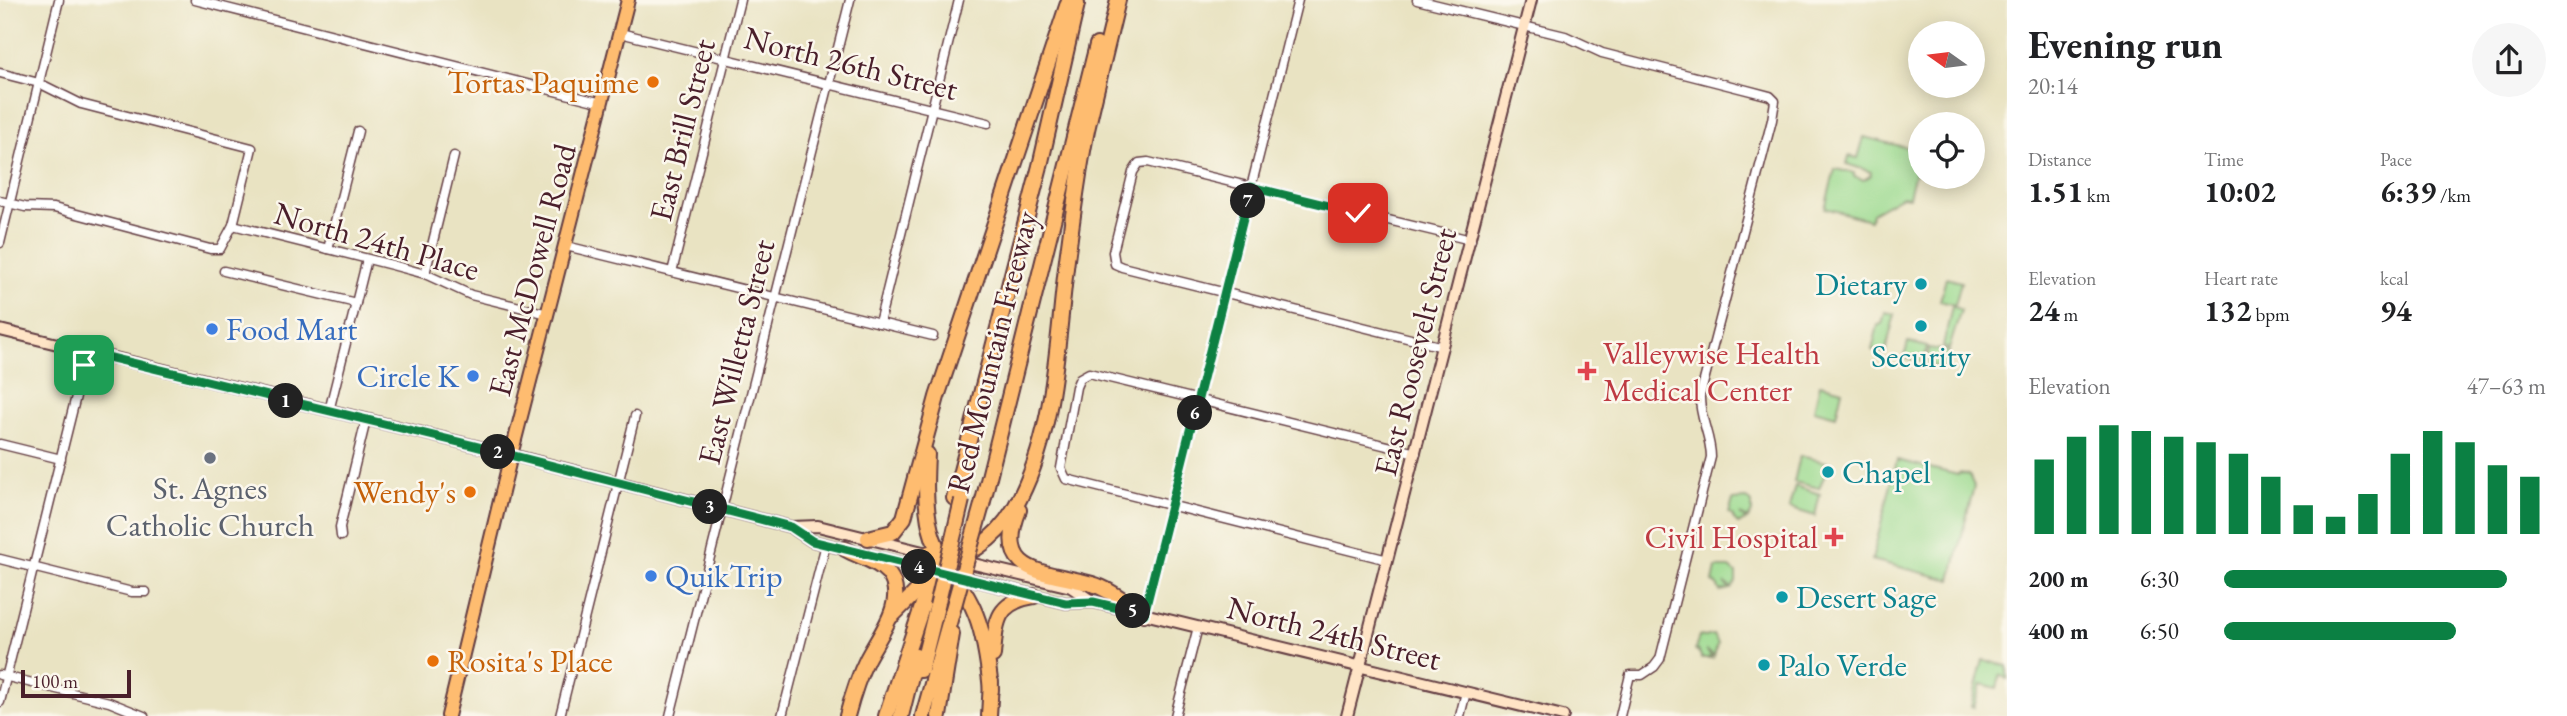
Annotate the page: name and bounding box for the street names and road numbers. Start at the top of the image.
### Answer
street label: North 26th Street [740,16,962,110]
street label: East Brill Street [639,35,725,225]
street label: East McDowell Road [478,138,586,401]
street label: North 24th Place [270,192,484,290]
street label: Red Mountain Freeway [937,206,1048,497]
street label: East Roosevelt Street [1364,224,1466,480]
street label: East Willetta Street [688,235,784,469]
street label: North 24th Street [1223,586,1445,680]

